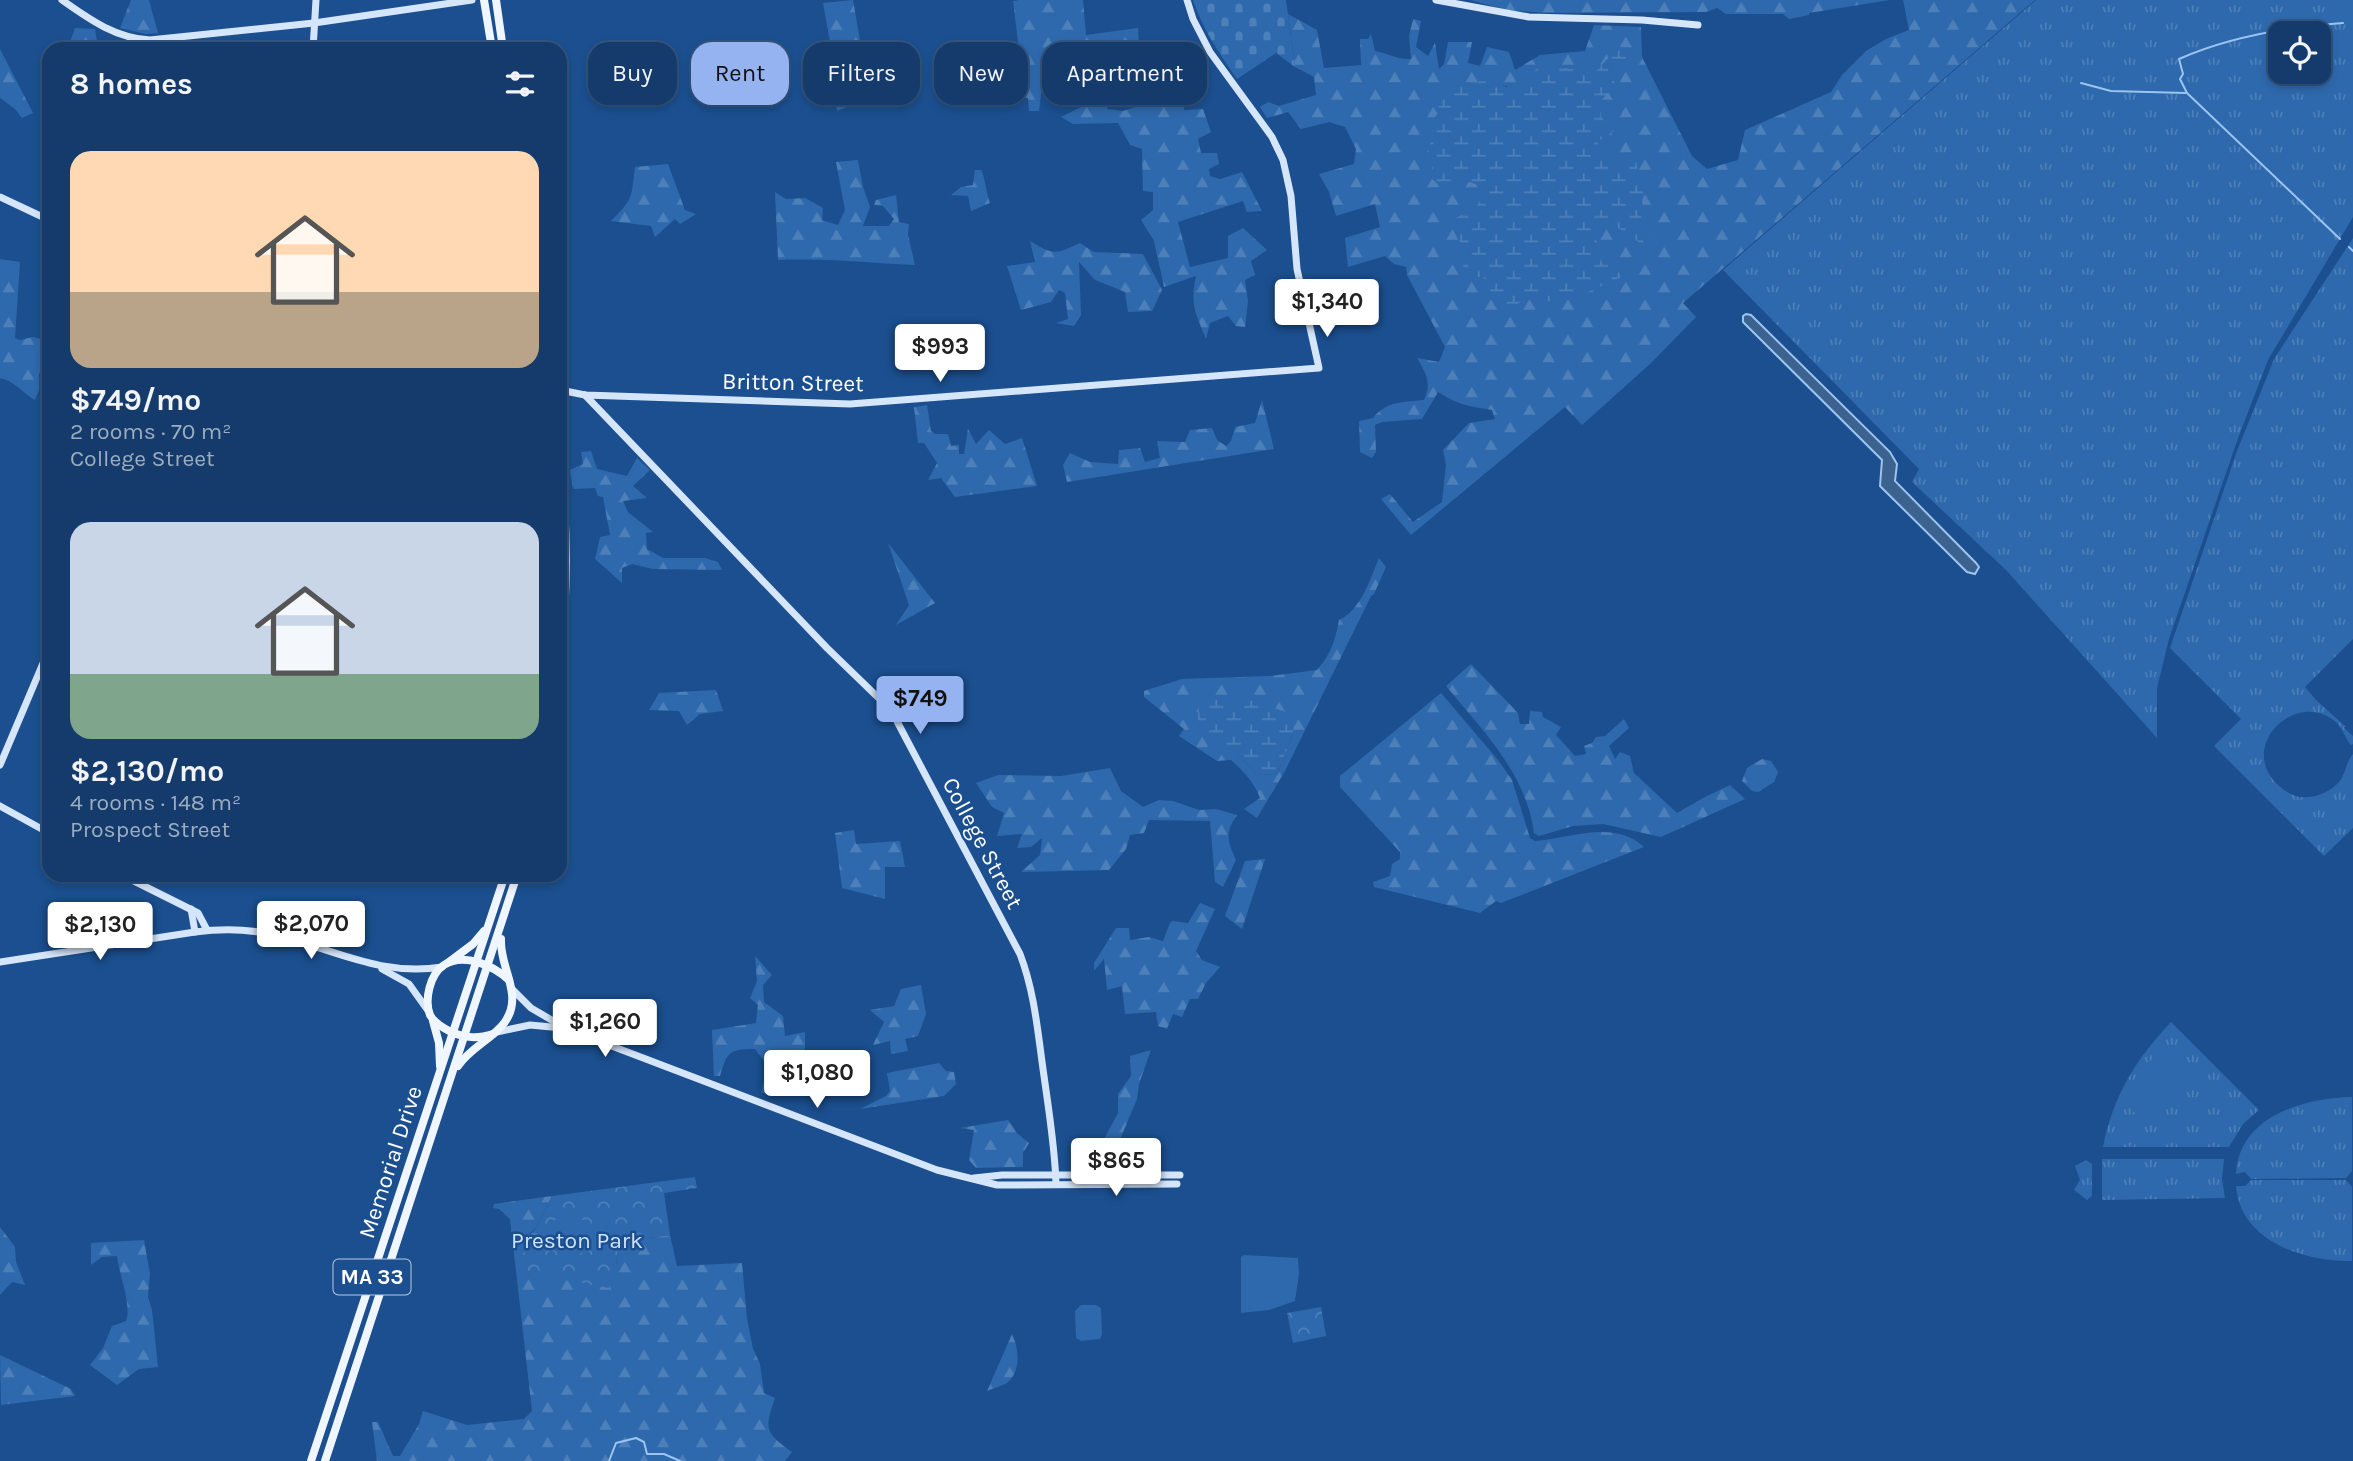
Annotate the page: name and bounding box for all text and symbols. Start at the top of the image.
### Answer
map controls [2268,21,2331,84]
button: locate [2268,21,2331,84]
chip: Buy [588,42,677,105]
chip: Rent [691,42,789,105]
chip: Filters [803,42,920,105]
chip: New [934,42,1028,105]
chip: Apartment [1042,42,1207,105]
icon: filters [501,65,539,103]
text: 8 homes [70,66,193,102]
icon: home [242,197,368,323]
pin: $1,340 [1270,280,1384,339]
text: $1,340 [1291,288,1363,315]
pin: $993 [899,324,981,384]
text: $993 [911,333,969,360]
street label: Britton Street [722,368,864,397]
text: $749/mo [70,382,201,418]
text: 2 rooms · 70 m² [70,418,232,445]
text: College Street [70,445,215,472]
icon: home [242,568,368,694]
pin: $749 [879,676,961,736]
text: $749 [892,685,948,712]
text: $2,130/mo [70,753,224,789]
street label: College Street [937,773,1029,914]
text: 4 rooms · 148 m² [70,789,241,816]
text: Prospect Street [70,816,230,843]
pin: $2,130 [43,902,157,962]
pin: $2,070 [254,902,368,961]
text: $2,070 [273,910,349,937]
text: $2,130 [64,911,136,938]
pin: $1,260 [548,1000,662,1059]
text: $1,260 [569,1008,641,1035]
pin: $1,080 [760,1050,874,1110]
text: $1,080 [780,1059,854,1086]
street label: Memorial Drive [353,1082,428,1242]
pin: $865 [1075,1138,1157,1198]
text: $865 [1087,1147,1145,1174]
park label: Preston Park [511,1227,643,1254]
road number: MA 33 [334,1260,410,1294]

